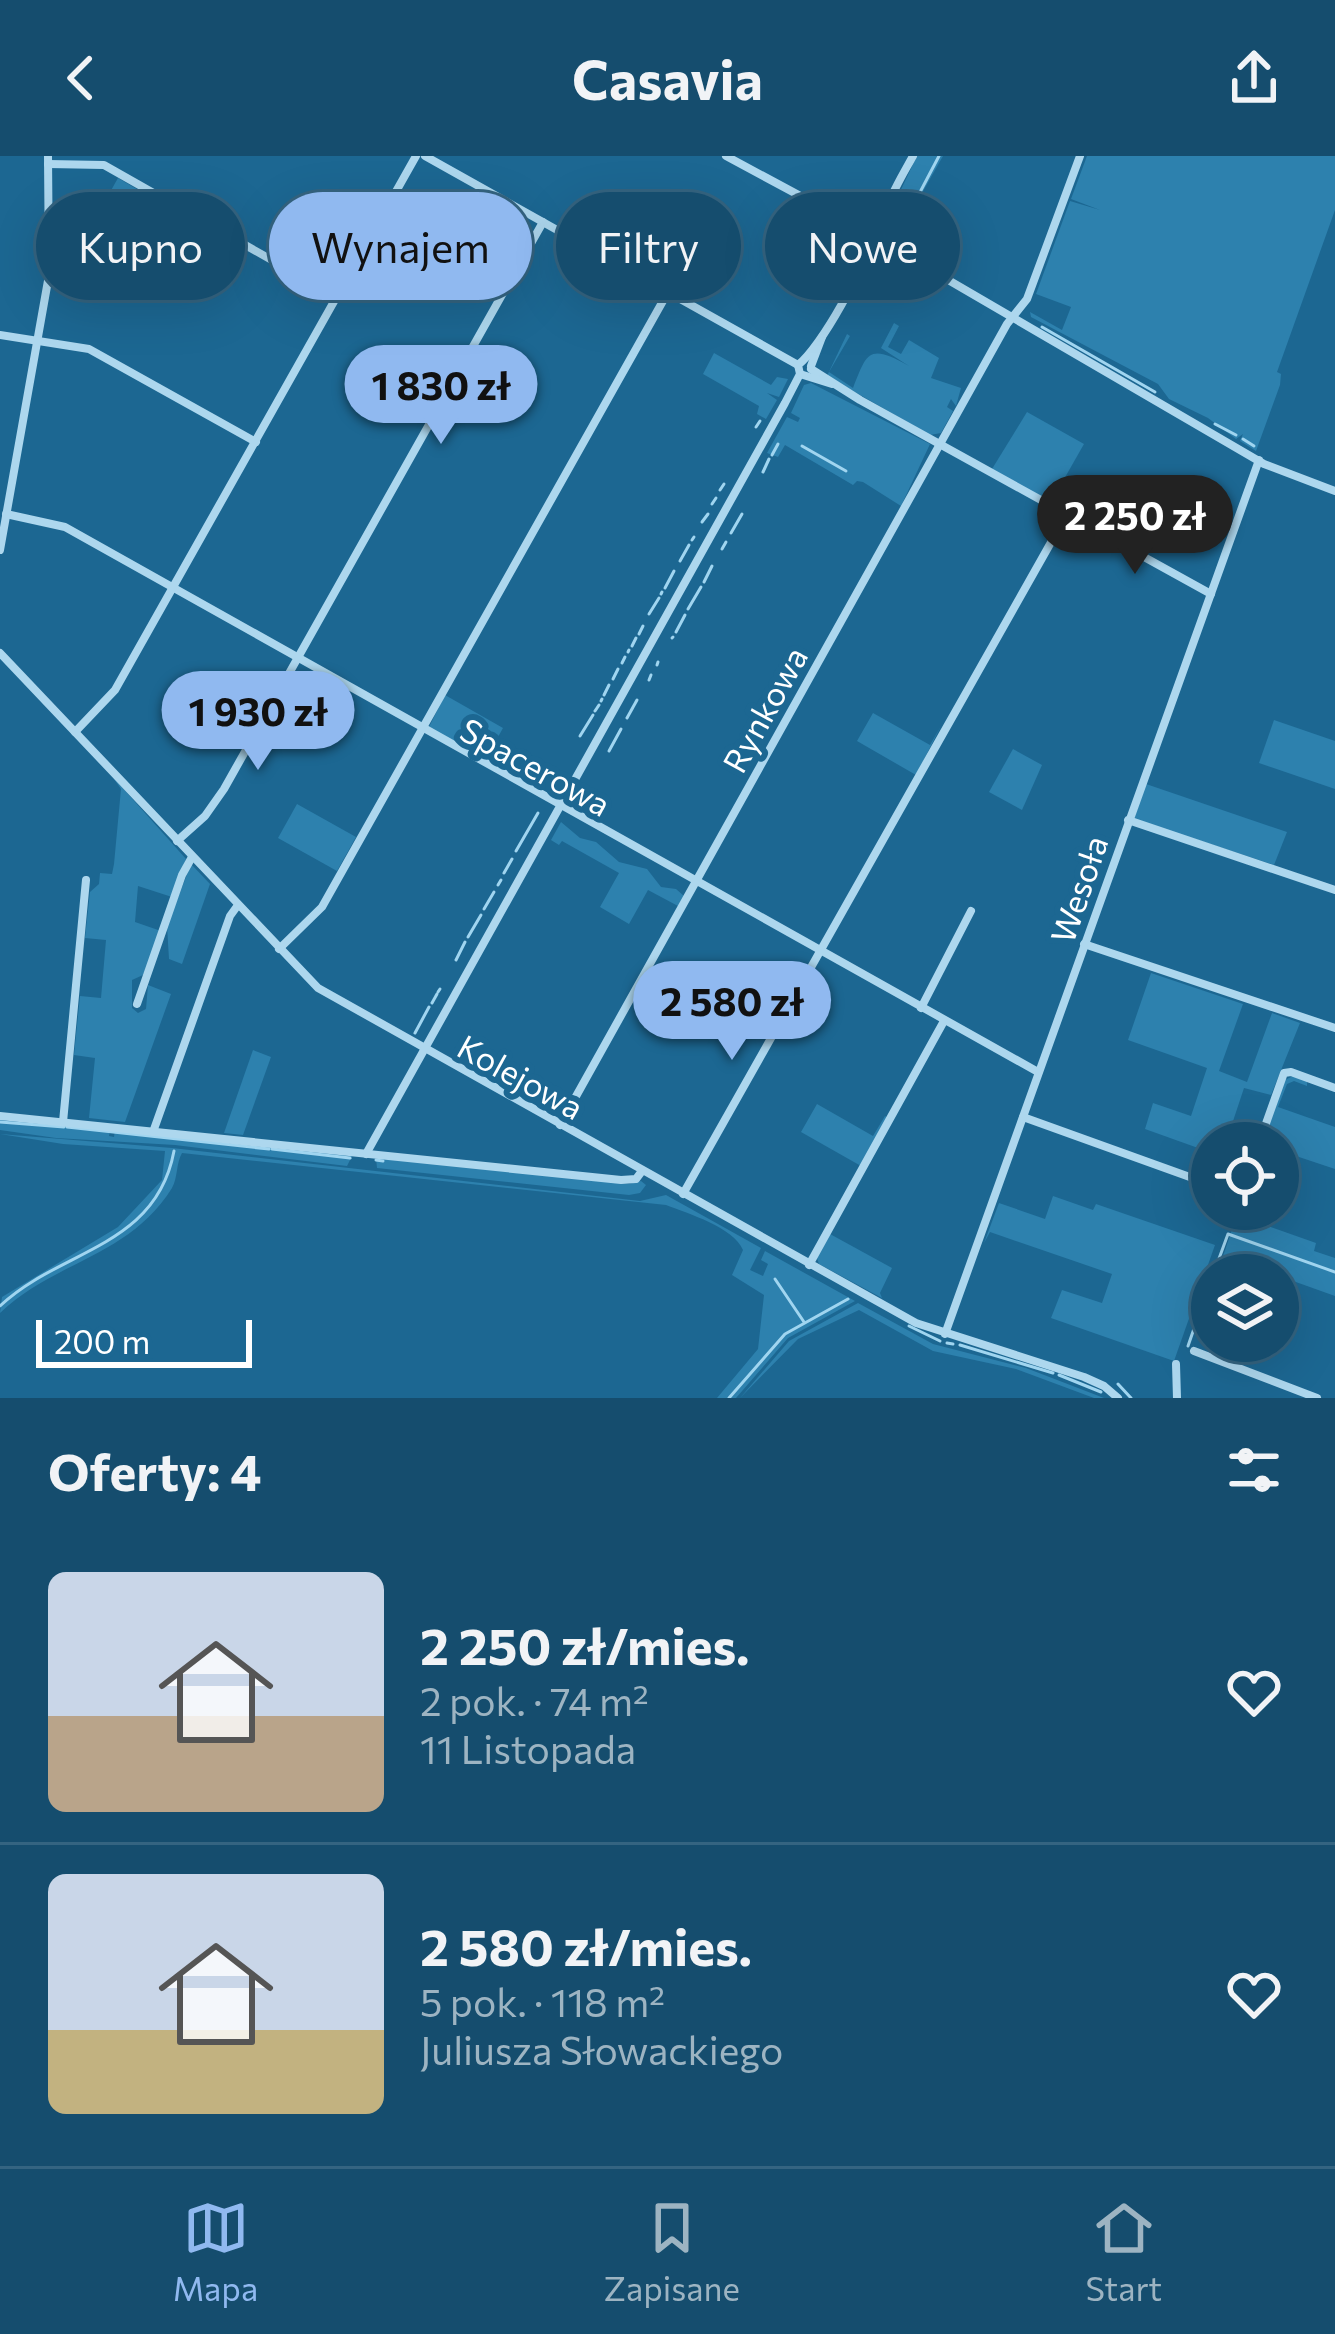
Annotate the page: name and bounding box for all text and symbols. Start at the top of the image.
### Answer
icon: back [48,45,114,111]
text: Casavia [572,45,763,111]
icon: share [1221,45,1287,111]
chip: Kupno [36,192,245,300]
chip: Wynajem [269,192,532,300]
chip: Filtry [556,192,741,300]
chip: Nowe [765,192,960,300]
pin: 1 830 zł [317,345,565,447]
text: 1 830 zł [372,360,511,408]
pin: 2 250 zł [1011,475,1259,577]
text: 2 250 zł [1064,490,1206,538]
street label: Rynkowa [713,639,815,779]
pin: 1 930 zł [134,671,382,773]
text: 1 930 zł [189,686,327,734]
street label: Spacerowa [454,708,618,824]
street label: Wesoła [1041,830,1115,948]
pin: 2 580 zł [608,961,856,1063]
text: 2 580 zł [660,976,804,1024]
street label: Kolejowa [451,1025,591,1127]
map controls [1191,1122,1299,1362]
button: locate [1191,1122,1299,1230]
button: layers [1191,1254,1299,1362]
scale bar [36,1314,252,1367]
text: 200 m [54,1320,150,1361]
icon: filters [1221,1437,1287,1503]
text: Oferty: 4 [48,1439,261,1502]
text: 2 250 zł/mies. [420,1613,750,1676]
icon: home [144,1620,288,1764]
icon: heart [1221,1659,1287,1725]
text: 2 pok. · 74 m² [420,1676,649,1724]
text: 11 Listopada [420,1724,636,1772]
text: 2 580 zł/mies. [420,1914,752,1977]
icon: home [144,1922,288,2066]
icon: heart [1221,1961,1287,2027]
text: 5 pok. · 118 m² [420,1977,665,2025]
text: Juliusza Słowackiego [420,2025,783,2073]
tab: Mapa [173,2195,258,2308]
tab: Zapisane [604,2195,740,2308]
tab: Start [1086,2195,1162,2308]

